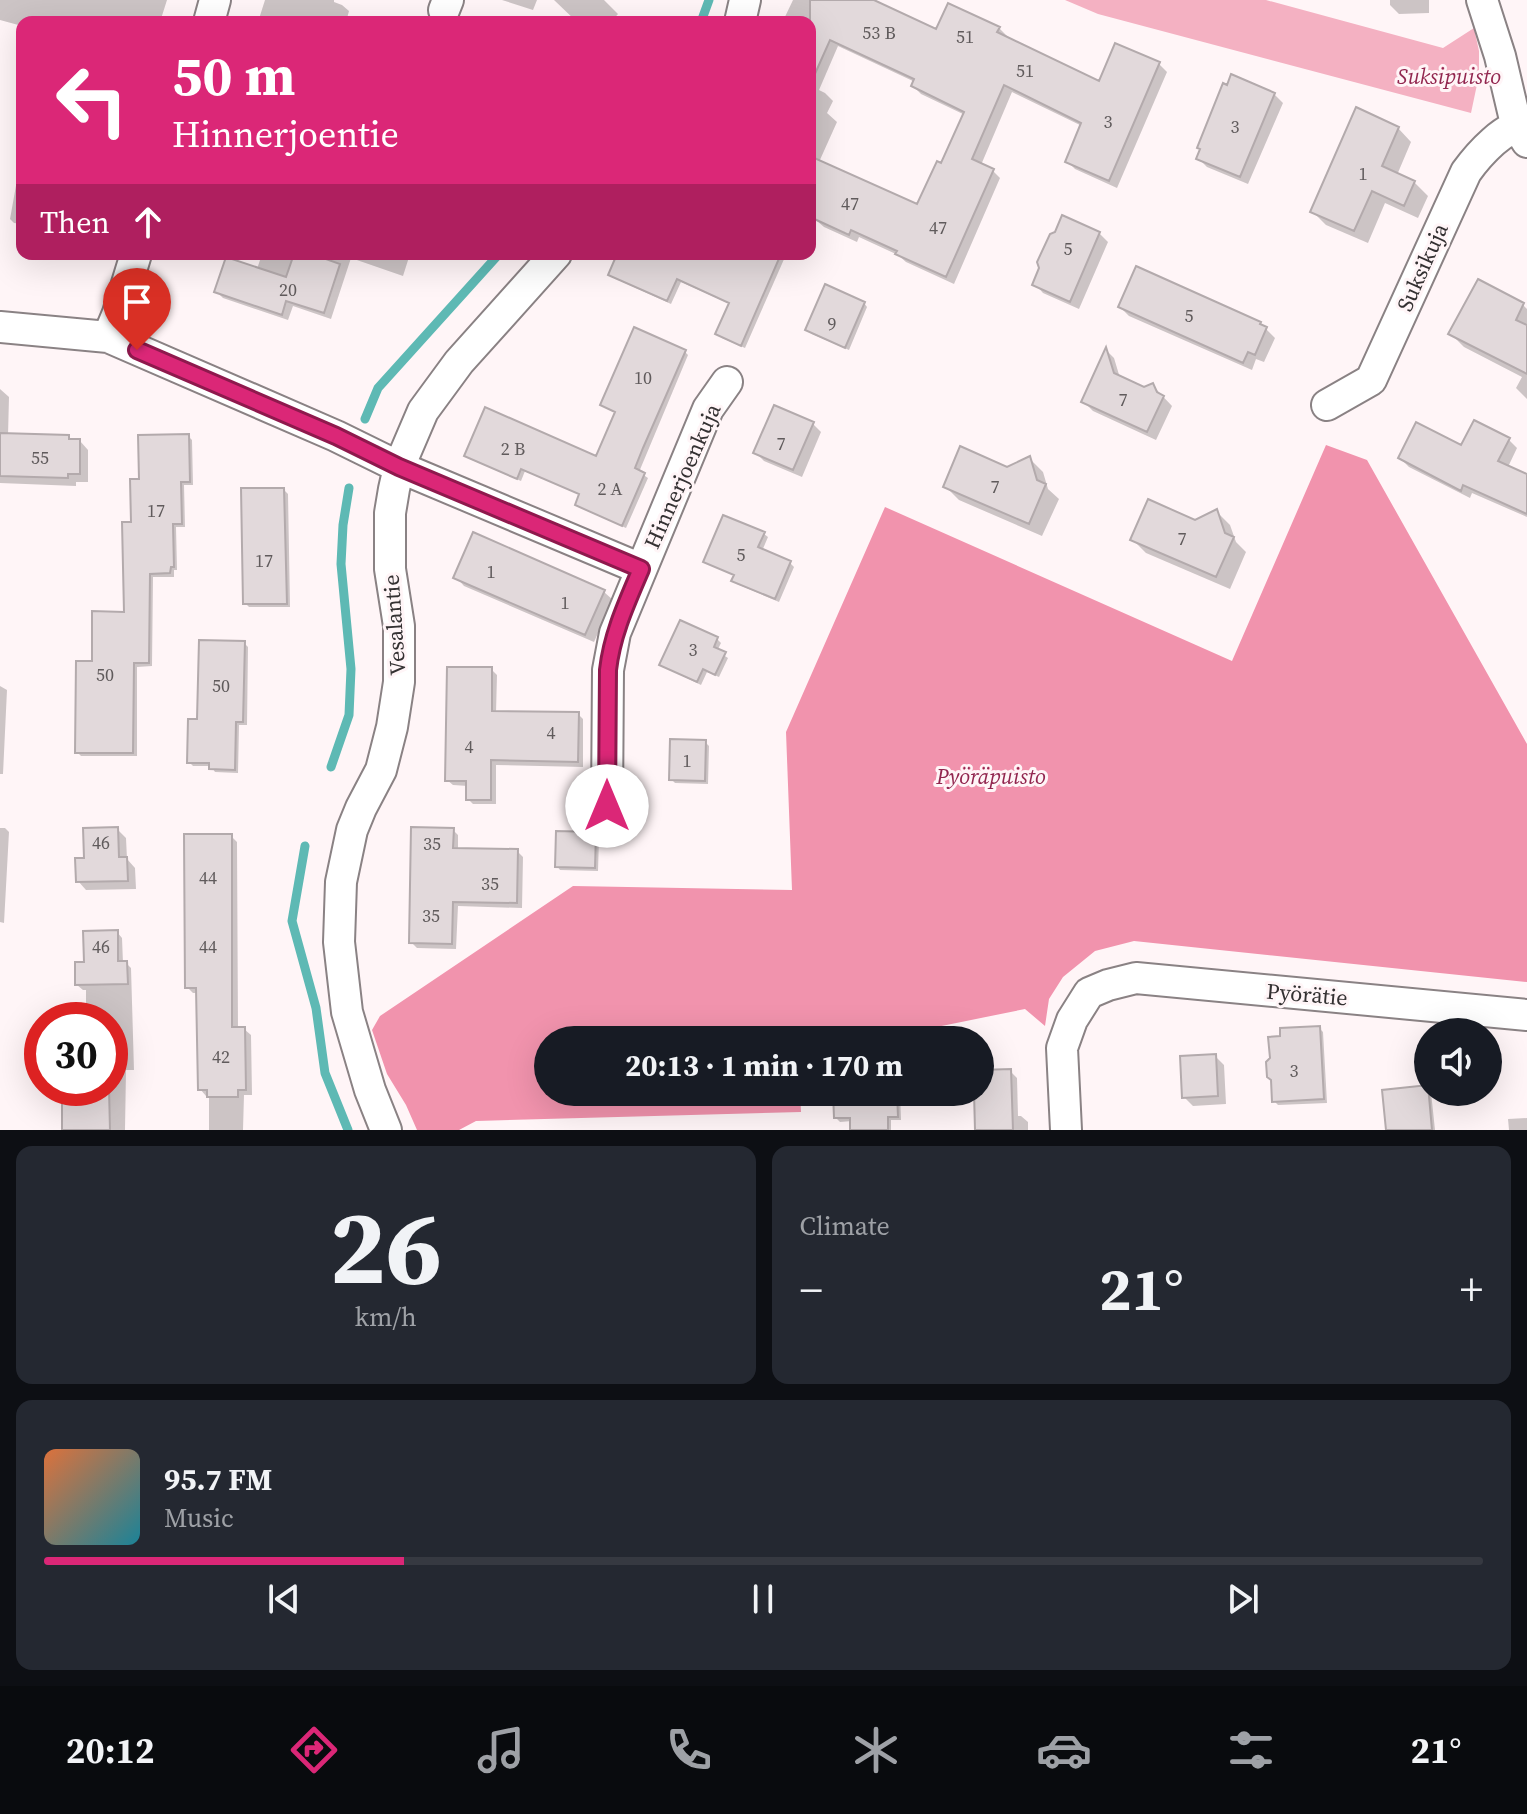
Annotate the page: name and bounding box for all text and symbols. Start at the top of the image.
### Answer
house number: 53 B [862,20,896,45]
house number: 51 [956,24,974,49]
text: 50 m [172,37,295,114]
icon: left [40,48,144,152]
house number: 51 [1016,58,1034,83]
park label: Suksipuisto [1397,61,1501,91]
house number: 3 [1104,109,1113,134]
text: Hinnerjoentie [172,110,399,159]
house number: 3 [1231,114,1240,139]
house number: 1 [1359,161,1368,186]
house number: 47 [841,191,859,216]
icon: ahead [126,200,170,244]
text: Then [40,202,110,243]
house number: 47 [929,215,947,240]
street label: Suksikuja [1389,217,1455,316]
house number: 5 [1064,236,1073,261]
pin [103,268,171,350]
house number: 20 [279,277,297,302]
icon: arrive [115,280,159,324]
house number: 5 [1185,303,1194,328]
house number: 9 [828,311,837,336]
house number: 10 [634,365,652,390]
house number: 7 [1119,387,1128,412]
street label: Hinnerjoenkuja [637,398,728,553]
house number: 7 [777,431,786,456]
house number: 2 B [501,436,525,461]
house number: 55 [31,445,49,470]
house number: 7 [991,474,1000,499]
house number: 2 A [597,476,623,501]
house number: 17 [147,498,165,523]
house number: 7 [1178,526,1187,551]
house number: 5 [737,542,746,567]
house number: 17 [255,548,273,573]
house number: 1 [487,559,496,584]
street label: Vesalantie [376,574,412,676]
house number: 1 [561,590,570,615]
house number: 3 [689,637,698,662]
house number: 50 [96,662,114,687]
house number: 50 [212,673,230,698]
house number: 4 [547,720,556,745]
house number: 4 [465,734,474,759]
house number: 1 [683,748,692,773]
park label: Pyöräpuisto [935,761,1046,791]
position arrow [565,764,649,848]
house number: 46 [92,830,110,855]
house number: 35 [423,831,441,856]
house number: 44 [199,865,217,890]
house number: 35 [481,871,499,896]
house number: 35 [422,903,440,928]
house number: 46 [92,934,110,959]
house number: 44 [199,934,217,959]
street label: Pyörätie [1265,976,1349,1012]
speed limit sign: 30 [24,1002,128,1106]
map controls [1414,1018,1502,1106]
button: sound [1414,1018,1502,1106]
house number: 42 [212,1044,230,1069]
text: 20:13 · 1 min · 170 m [625,1045,903,1086]
house number: 3 [1290,1058,1299,1083]
text: 26 [329,1175,442,1318]
text: Climate [800,1208,890,1244]
text: 21° [1099,1248,1184,1330]
text: − [800,1259,823,1320]
text: + [1460,1259,1483,1320]
text: km/h [355,1299,417,1335]
text: 95.7 FM [164,1459,272,1500]
text: Music [164,1500,234,1536]
icon: previous [262,1577,306,1621]
icon: pause [741,1577,785,1621]
icon: next [1221,1577,1265,1621]
icon: directions [286,1722,342,1778]
icon: music [473,1722,529,1778]
icon: phone [661,1722,717,1778]
icon: climate [848,1722,904,1778]
icon: car [1036,1722,1092,1778]
icon: filters [1223,1722,1279,1778]
text: 20:12 [66,1726,155,1775]
text: 21° [1410,1726,1461,1775]

